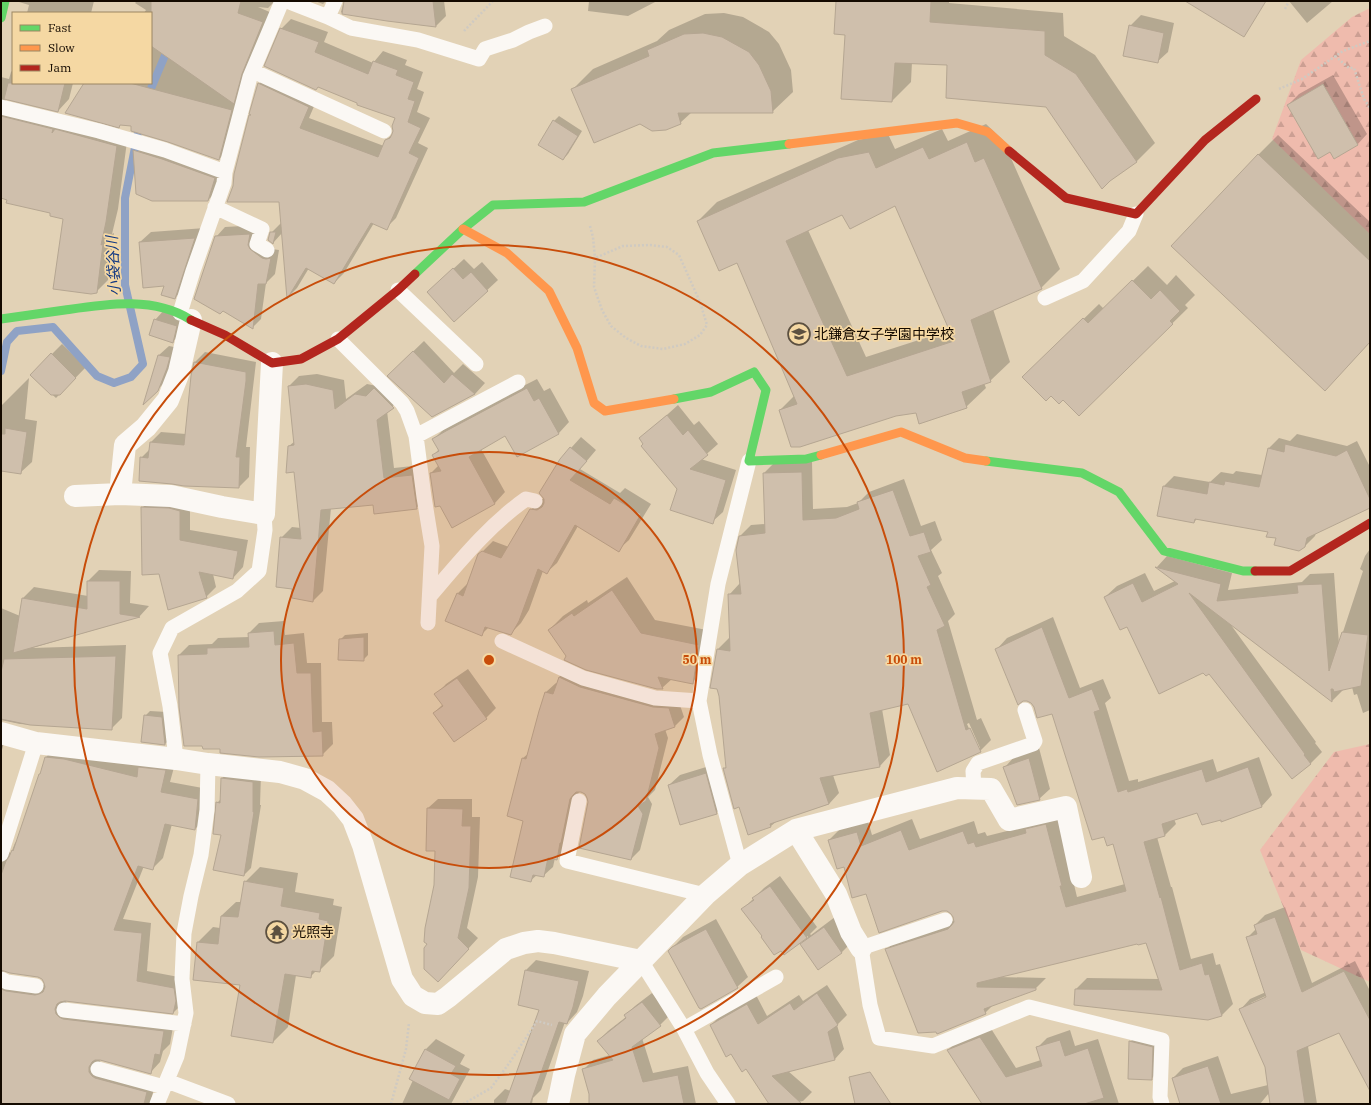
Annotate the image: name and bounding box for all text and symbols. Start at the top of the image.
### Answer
legend [12,12,152,84]
text: Fast [48,20,72,35]
text: Slow [48,40,75,55]
text: Jam [48,60,72,75]
water label: 小袋谷川 [102,234,124,296]
school or university icon: 北鎌倉女子学園中学校 [786,321,812,347]
place label: 北鎌倉女子学園中学校 [814,325,954,343]
text: 50 m [683,652,712,667]
text: 100 m [886,652,922,667]
centre of rings [482,653,496,667]
temple icon: 光照寺 [264,919,290,945]
place label: 光照寺 [292,923,334,941]

